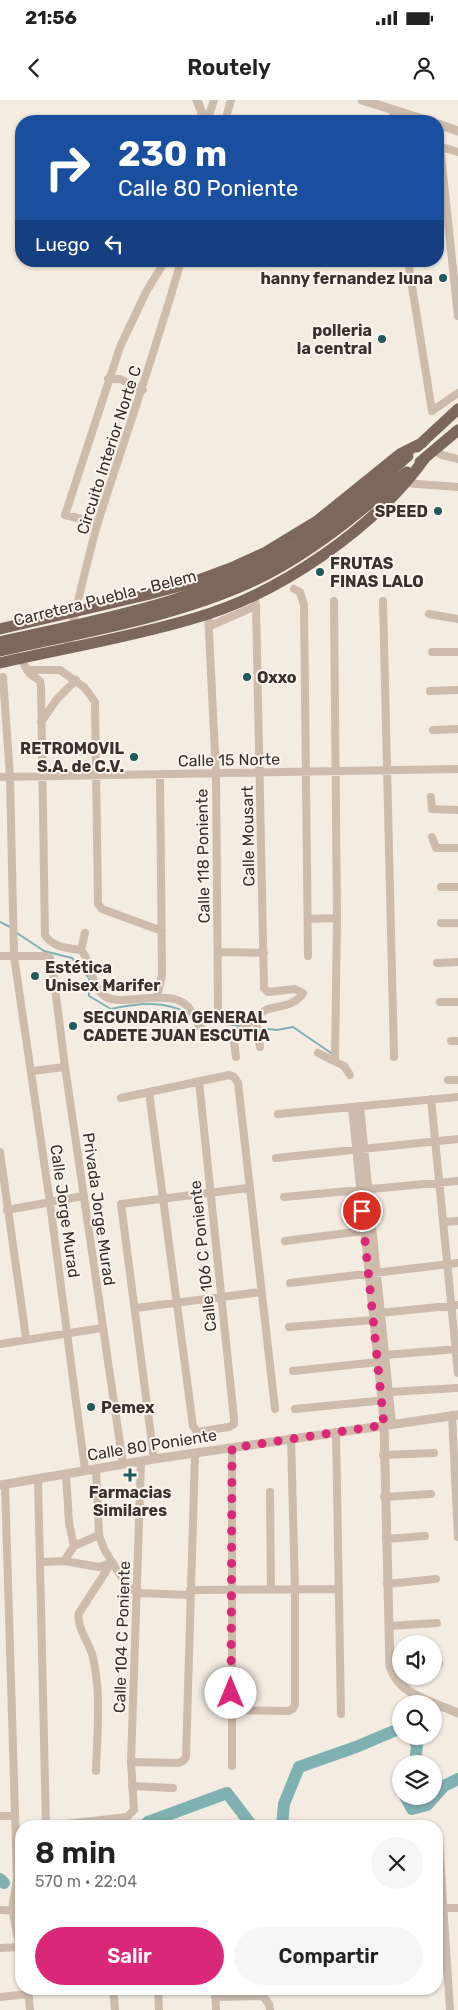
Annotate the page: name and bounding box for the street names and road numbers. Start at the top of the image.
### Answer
street label: Circuito Interior Norte C [73,363,145,537]
street label: Carretera Puebla - Belem [12,566,198,630]
street label: Calle 15 Norte [178,750,280,770]
street label: Calle Mousart [238,785,258,887]
street label: Calle 118 Poniente [192,789,214,923]
street label: Privada Jorge Murad [79,1131,119,1287]
street label: Calle Jorge Murad [46,1143,84,1279]
street label: Calle 106 C Poniente [186,1179,220,1333]
street label: Calle 80 Poniente [86,1425,218,1465]
street label: Calle 104 C Poniente [110,1561,134,1713]

